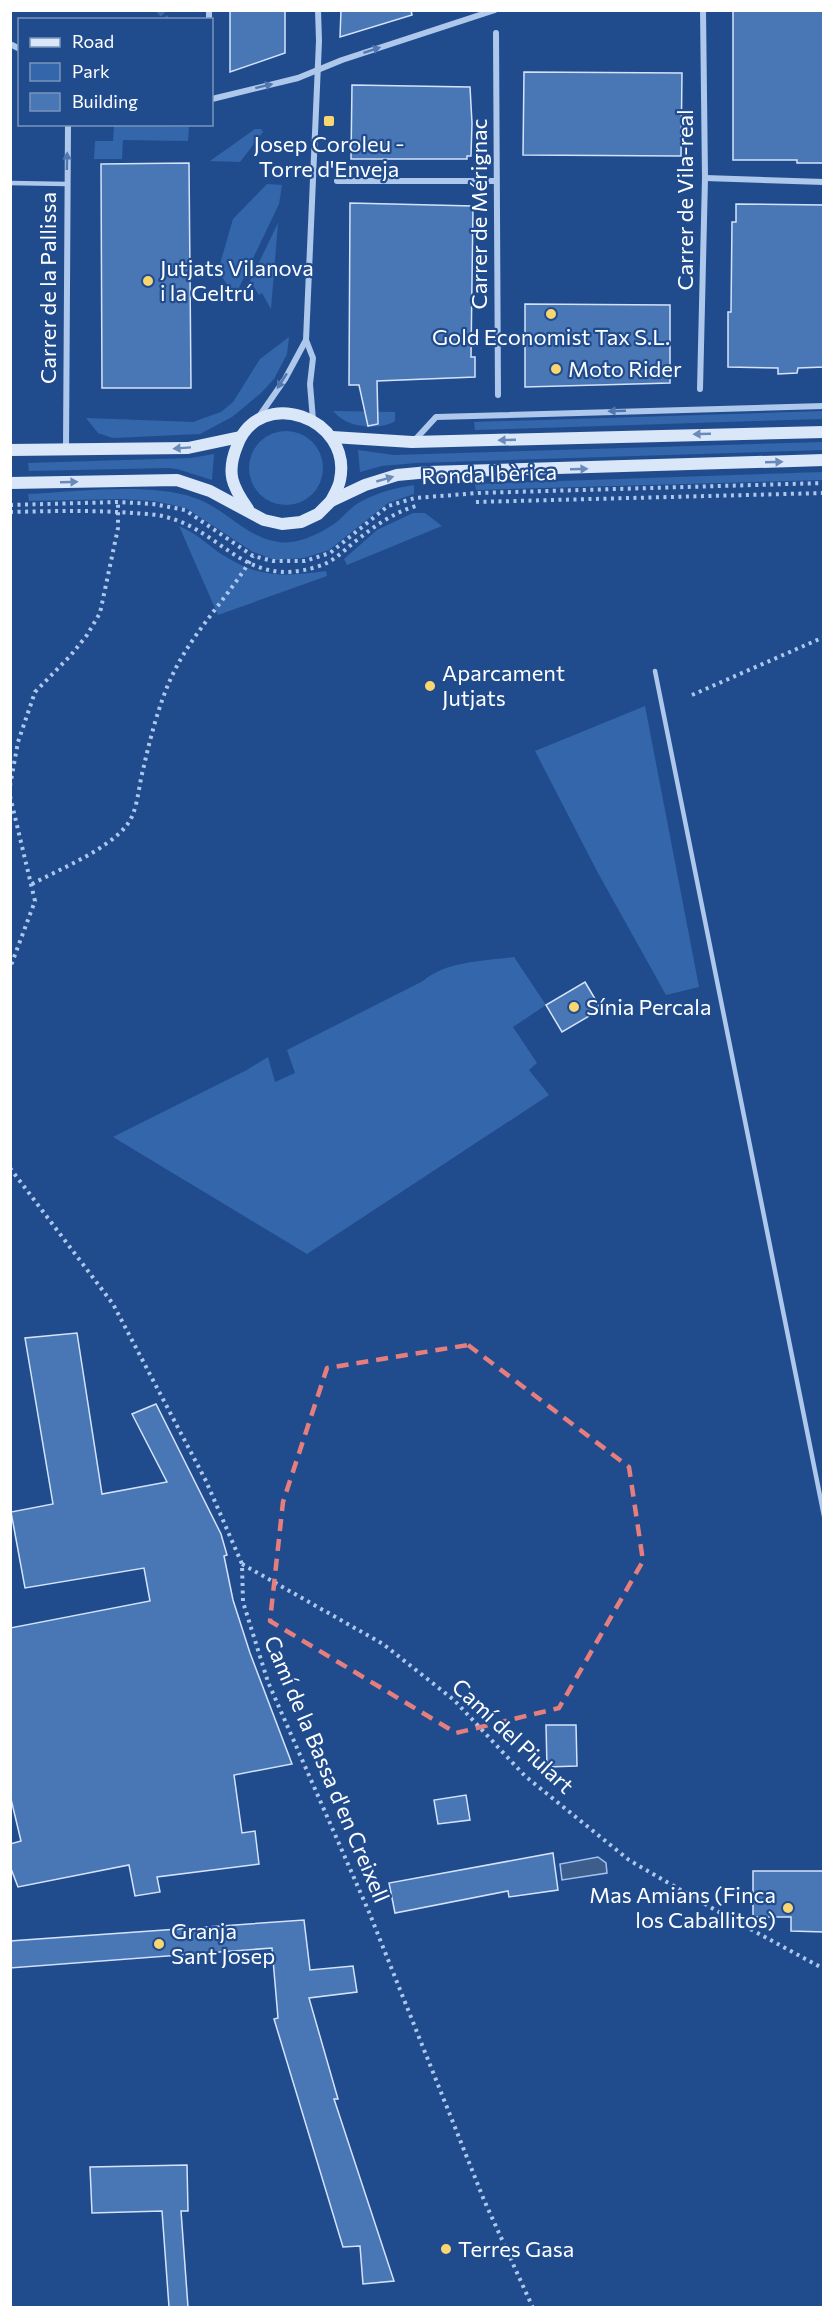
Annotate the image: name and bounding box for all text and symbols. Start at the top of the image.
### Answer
legend [18,18,213,126]
text: Road [72,30,114,52]
one-way arrow [363,45,381,55]
text: Park [72,60,110,82]
one-way arrow [255,80,274,90]
text: Building [72,90,138,112]
street label: Carrer de Vila-real [671,109,698,291]
marker: Josep Coroleu - Torre d'Enveja [322,114,336,128]
street label: Carrer de Mérignac [465,119,492,309]
place label: Josep Coroleu - Torre d'Enveja [254,130,404,182]
one-way arrow [62,152,72,171]
street label: Carrer de la Pallissa [34,192,61,384]
place label: Jutjats Vilanova i la Geltrú [160,254,314,306]
marker: Jutjats Vilanova i la Geltrú [141,274,155,288]
marker: Gold Economist Tax S.L. [544,307,558,321]
place label: Gold Economist Tax S.L. [432,323,670,350]
place label: Moto Rider [568,355,682,382]
marker: Moto Rider [549,362,563,376]
one-way arrow [277,373,288,390]
one-way arrow [608,406,627,416]
one-way arrow [693,429,712,439]
one-way arrow [498,435,517,444]
one-way arrow [173,443,192,452]
one-way arrow [765,457,784,466]
street label: Ronda Ibèrica [421,458,557,489]
one-way arrow [570,464,589,473]
one-way arrow [376,474,394,483]
one-way arrow [59,477,78,486]
place label: Aparcament Jutjats [442,659,565,711]
marker: Aparcament Jutjats [423,679,437,693]
place label: Sínia Percala [586,993,711,1020]
marker: Sínia Percala [567,1000,581,1014]
street label: Camí de la Bassa d'en Creixell [259,1631,396,1906]
street label: Camí del Piulart [447,1672,580,1799]
place label: Mas Amians (Finca los Caballitos) [589,1881,776,1933]
marker: Mas Amians (Finca los Caballitos) [781,1901,795,1915]
place label: Granja Sant Josep [171,1917,275,1969]
marker: Granja Sant Josep [152,1937,166,1951]
place label: Terres Gasa [458,2235,574,2262]
marker: Terres Gasa [439,2242,453,2256]

